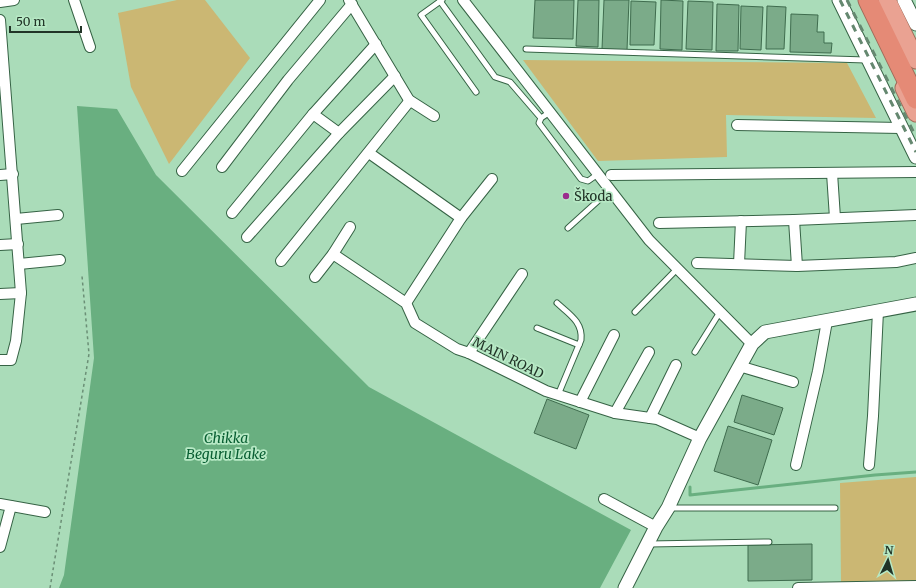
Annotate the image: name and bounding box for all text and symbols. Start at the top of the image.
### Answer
scale bar [10,8,81,34]
text: 50 m [16,14,45,29]
place label: Škoda [574,187,612,205]
marker: Škoda [561,191,571,201]
street label: MAIN ROAD [470,333,547,383]
water label: Chikka Beguru Lake [186,429,266,463]
north arrow [868,540,908,580]
text: N [884,543,894,557]

